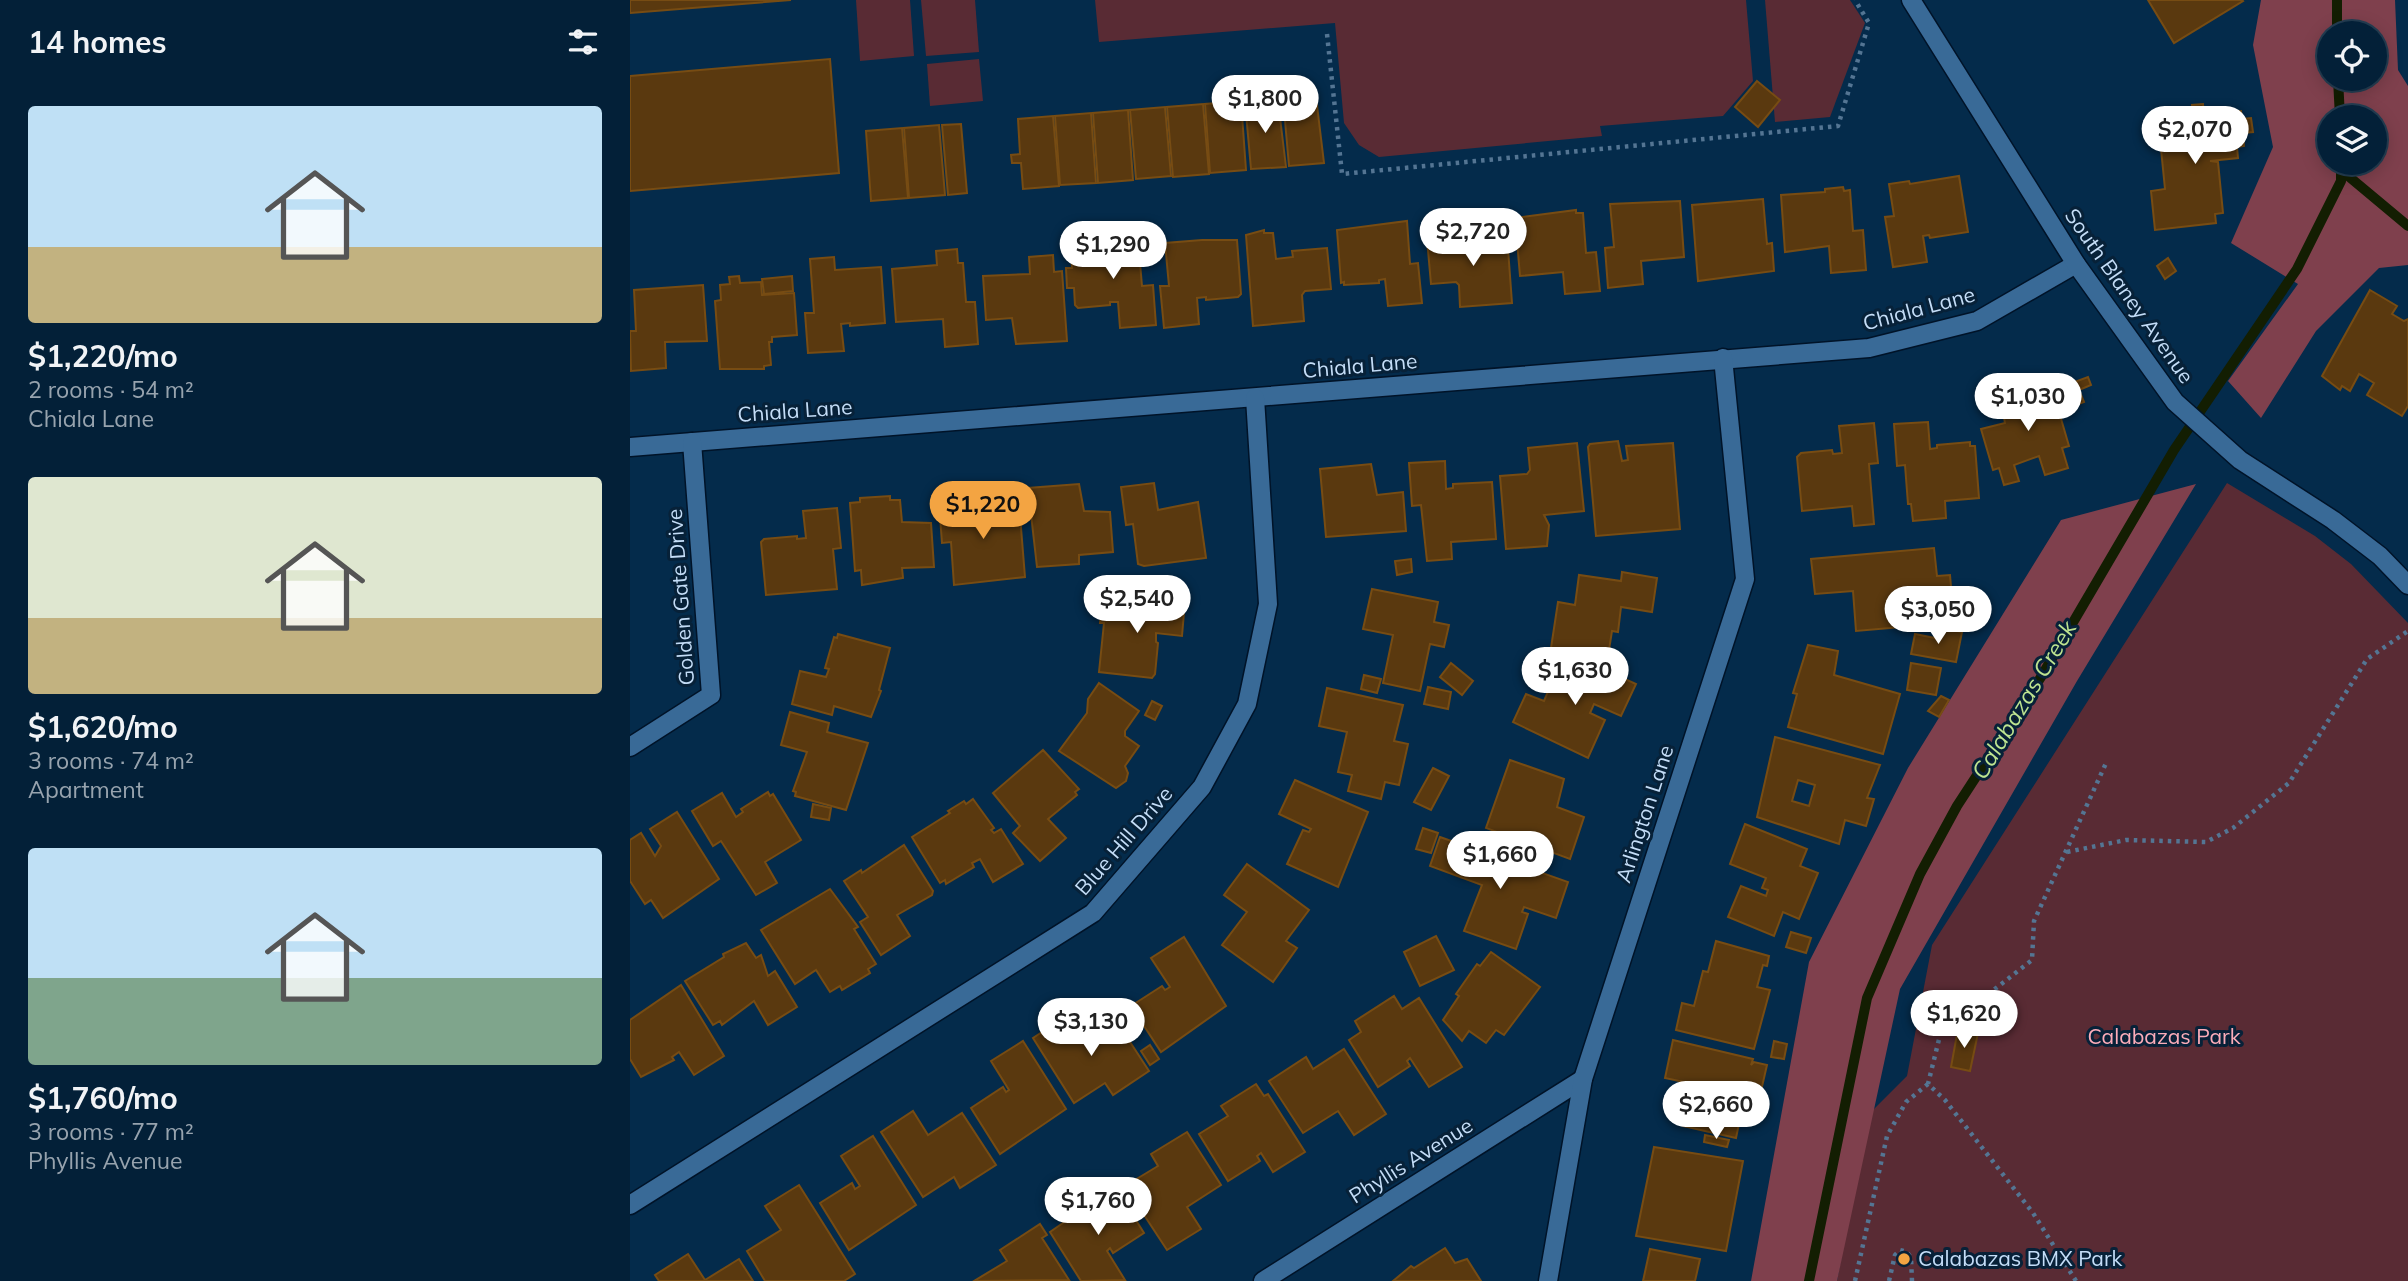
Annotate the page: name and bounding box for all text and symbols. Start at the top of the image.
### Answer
map controls [2317,21,2387,175]
button: locate [2317,21,2387,91]
text: 14 homes [28,23,167,61]
icon: filters [564,23,602,61]
pin: $1,800 [1208,76,1322,135]
text: $1,800 [1228,83,1302,112]
button: layers [2317,105,2387,175]
pin: $2,070 [2138,106,2252,166]
text: $2,070 [2158,114,2232,143]
icon: home [252,152,378,278]
street label: South Blaney Avenue [2060,203,2200,388]
pin: $2,720 [1416,208,1530,268]
text: $2,720 [1436,216,1510,245]
pin: $1,290 [1056,222,1170,281]
text: $1,290 [1076,229,1150,258]
street label: Chiala Lane [1860,281,1978,335]
text: $1,220/mo [28,337,178,375]
street label: Chiala Lane [1301,347,1418,383]
pin: $1,030 [1971,374,2085,433]
text: 2 rooms · 54 m² [28,375,194,404]
text: $1,030 [1991,381,2065,410]
street label: Chiala Lane [737,393,853,427]
text: Chiala Lane [28,404,154,433]
pin: $1,220 [926,482,1040,541]
text: $1,220 [946,489,1020,518]
street label: Golden Gate Drive [661,508,699,686]
icon: home [252,523,378,649]
pin: $2,540 [1080,576,1194,635]
text: $2,540 [1100,583,1174,612]
pin: $3,050 [1881,586,1995,646]
text: $3,050 [1901,594,1975,623]
water label: Calabazas Creek [1965,614,2083,784]
pin: $1,630 [1518,648,1632,707]
text: $1,630 [1538,655,1612,684]
text: $1,620/mo [28,708,178,746]
street label: Arlington Lane [1610,742,1678,886]
text: 3 rooms · 74 m² [28,746,194,775]
text: Apartment [28,775,144,804]
street label: Blue Hill Drive [1069,781,1178,900]
pin: $1,660 [1443,832,1557,891]
text: $1,660 [1463,839,1537,868]
icon: home [252,894,378,1020]
pin: $1,620 [1907,990,2021,1050]
pin: $3,130 [1034,998,1148,1058]
text: $1,620 [1927,998,2001,1027]
text: $3,130 [1054,1006,1128,1035]
park label: Calabazas Park [2088,1023,2241,1049]
text: $1,760/mo [28,1079,178,1117]
pin: $2,660 [1659,1082,1773,1141]
text: $2,660 [1679,1089,1753,1118]
street label: Phyllis Avenue [1344,1112,1477,1209]
text: 3 rooms · 77 m² [28,1117,194,1146]
text: Phyllis Avenue [28,1146,183,1175]
pin: $1,760 [1041,1178,1155,1237]
text: $1,760 [1061,1185,1135,1214]
place label: Calabazas BMX Park [1918,1245,2123,1271]
marker: Calabazas BMX Park [1896,1251,1912,1267]

